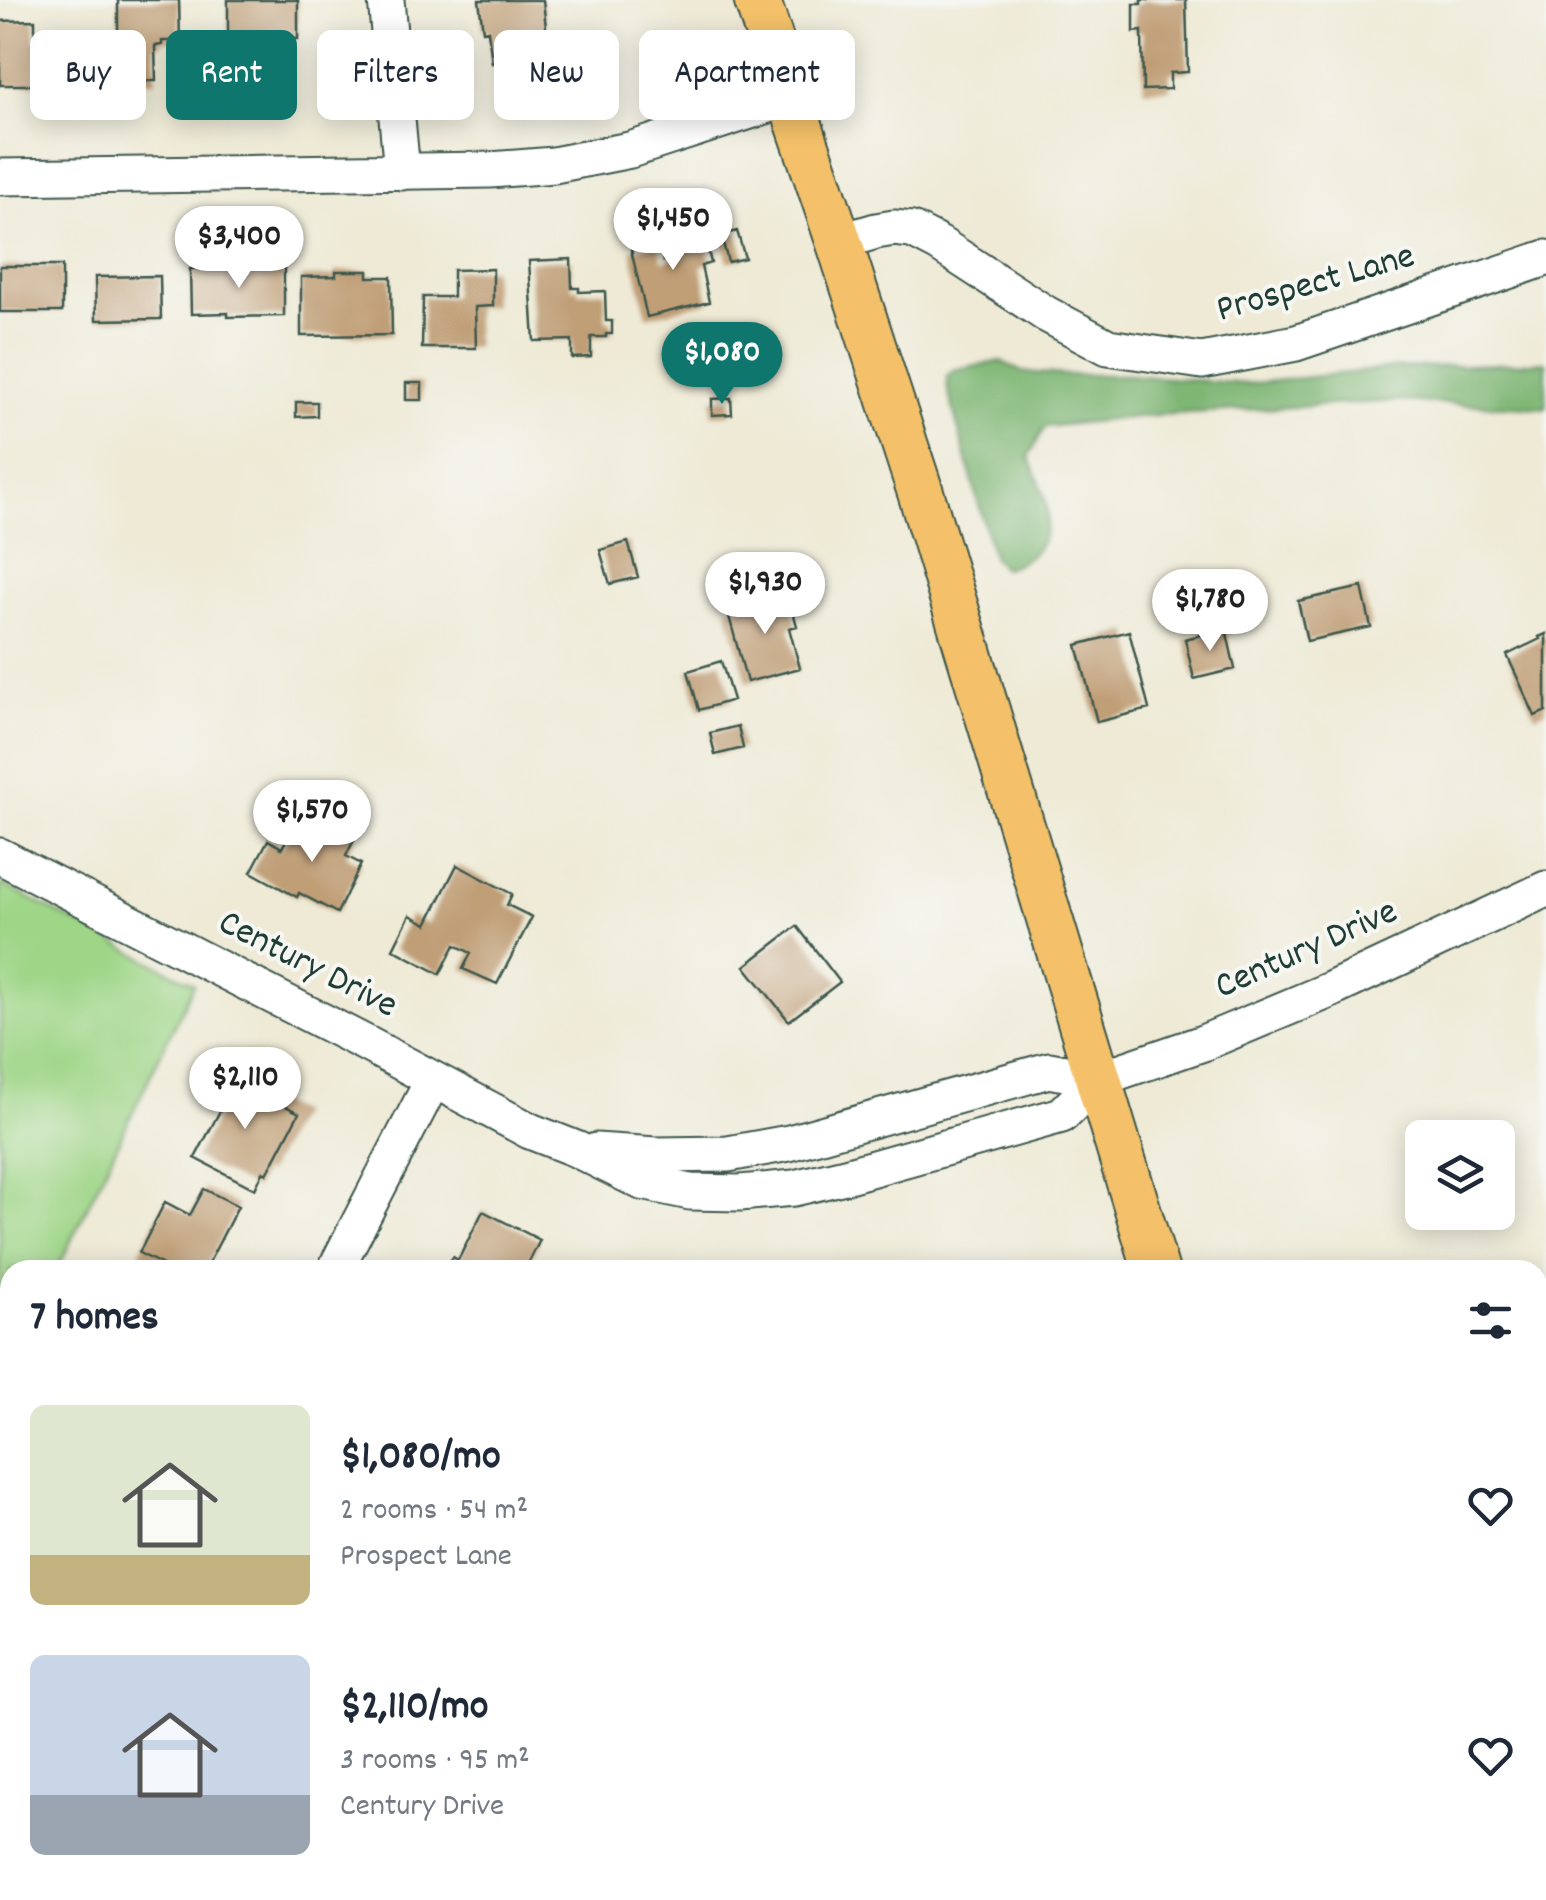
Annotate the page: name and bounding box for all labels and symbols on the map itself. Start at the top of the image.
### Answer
pin: $1,450 [592,188,754,273]
pin: $3,400 [158,206,320,291]
street label: Prospect Lane [1210,230,1422,340]
pin: $1,080 [641,322,803,407]
pin: $1,930 [684,552,846,637]
pin: $1,780 [1129,569,1291,654]
pin: $1,570 [231,780,393,865]
street label: Century Drive [1207,886,1407,1016]
street label: Century Drive [208,897,406,1035]
pin: $2,110 [164,1047,326,1132]

